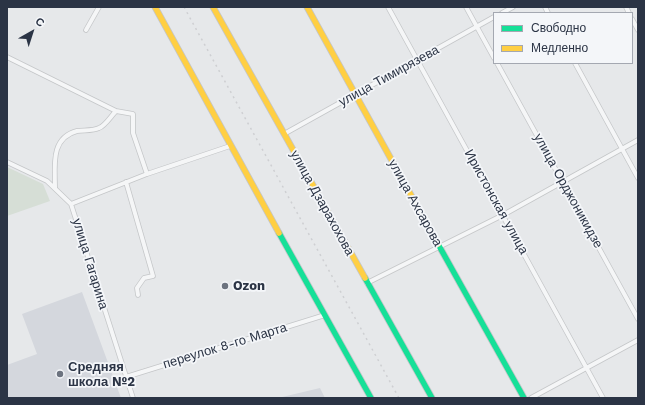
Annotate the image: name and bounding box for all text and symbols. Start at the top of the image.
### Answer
north arrow [12,12,52,52]
legend [493,12,633,64]
text: С [33,15,47,30]
text: Свободно [531,21,586,35]
text: Медленно [531,41,588,55]
street label: улица Тимирязева [336,42,442,110]
street label: улица Орджоникидзе [530,131,606,251]
street label: Иристонская улица [461,147,531,257]
street label: улица Дзарахохова [287,148,357,258]
street label: улица Ахсарова [385,157,445,249]
street label: улица Гагарина [69,217,111,311]
place label: Ozon [233,278,265,294]
marker: Ozon [220,281,230,291]
street label: переулок 8-го Марта [161,320,289,372]
place label: Средняя школа №2 [68,359,135,390]
marker: Средняя школа №2 [55,369,65,379]

